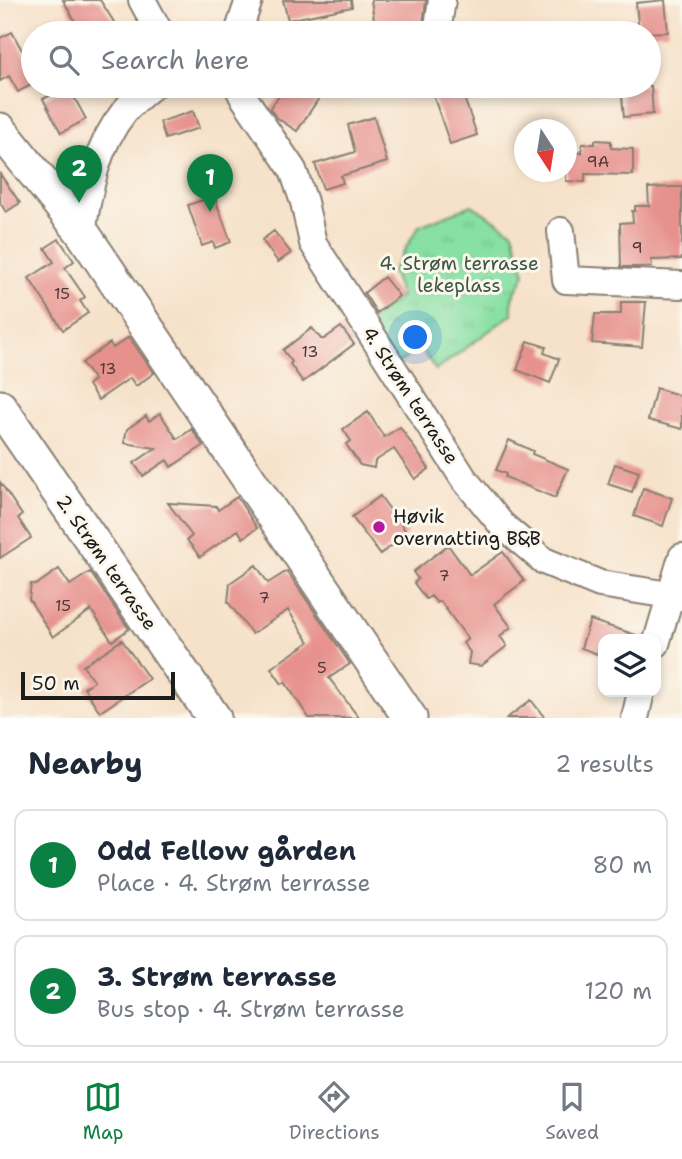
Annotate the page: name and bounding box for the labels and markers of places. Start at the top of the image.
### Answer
pin: 2 [56,145,102,203]
pin: 1 [187,154,233,212]
place label: Høvik overnatting B&B [393,504,541,551]
marker: Høvik overnatting B&B [371,519,387,535]

